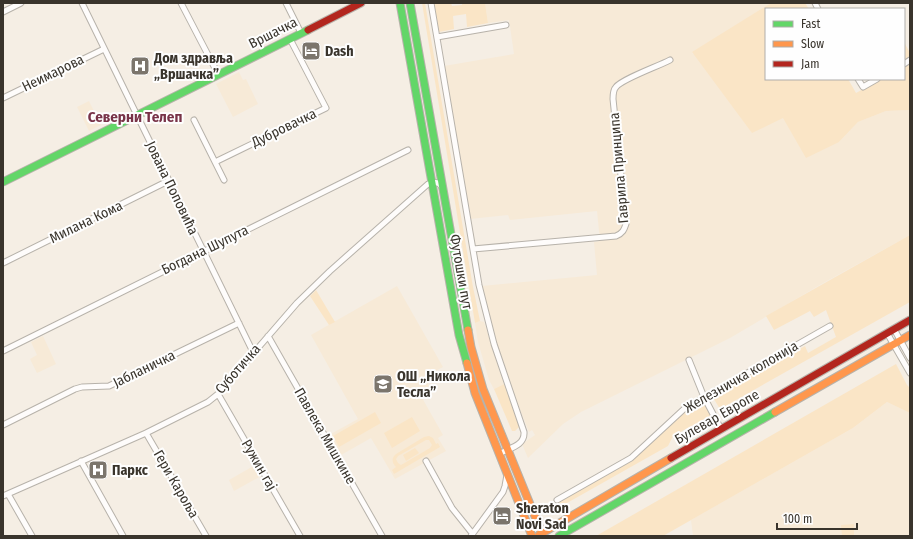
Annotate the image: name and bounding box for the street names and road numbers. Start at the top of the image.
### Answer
street label: Вршачка [246,14,300,52]
street label: Неимарова [19,51,87,95]
street label: Дубровачка [248,105,319,151]
street label: Гаврила Принципа [606,112,632,224]
street label: Јована Поповића [142,138,202,238]
street label: Милана Кома [47,197,125,247]
street label: Богдана Шупута [159,222,251,278]
street label: Футошки пут [446,233,476,311]
street label: Железничка колонија [681,337,801,417]
street label: Суботичка [212,341,264,397]
street label: Јабланичка [110,347,178,391]
street label: Павлека Мишкине [290,385,360,487]
street label: Булевар Европе [672,386,762,448]
street label: Ружин гај [238,437,280,493]
street label: Гери Кароља [150,447,202,521]

